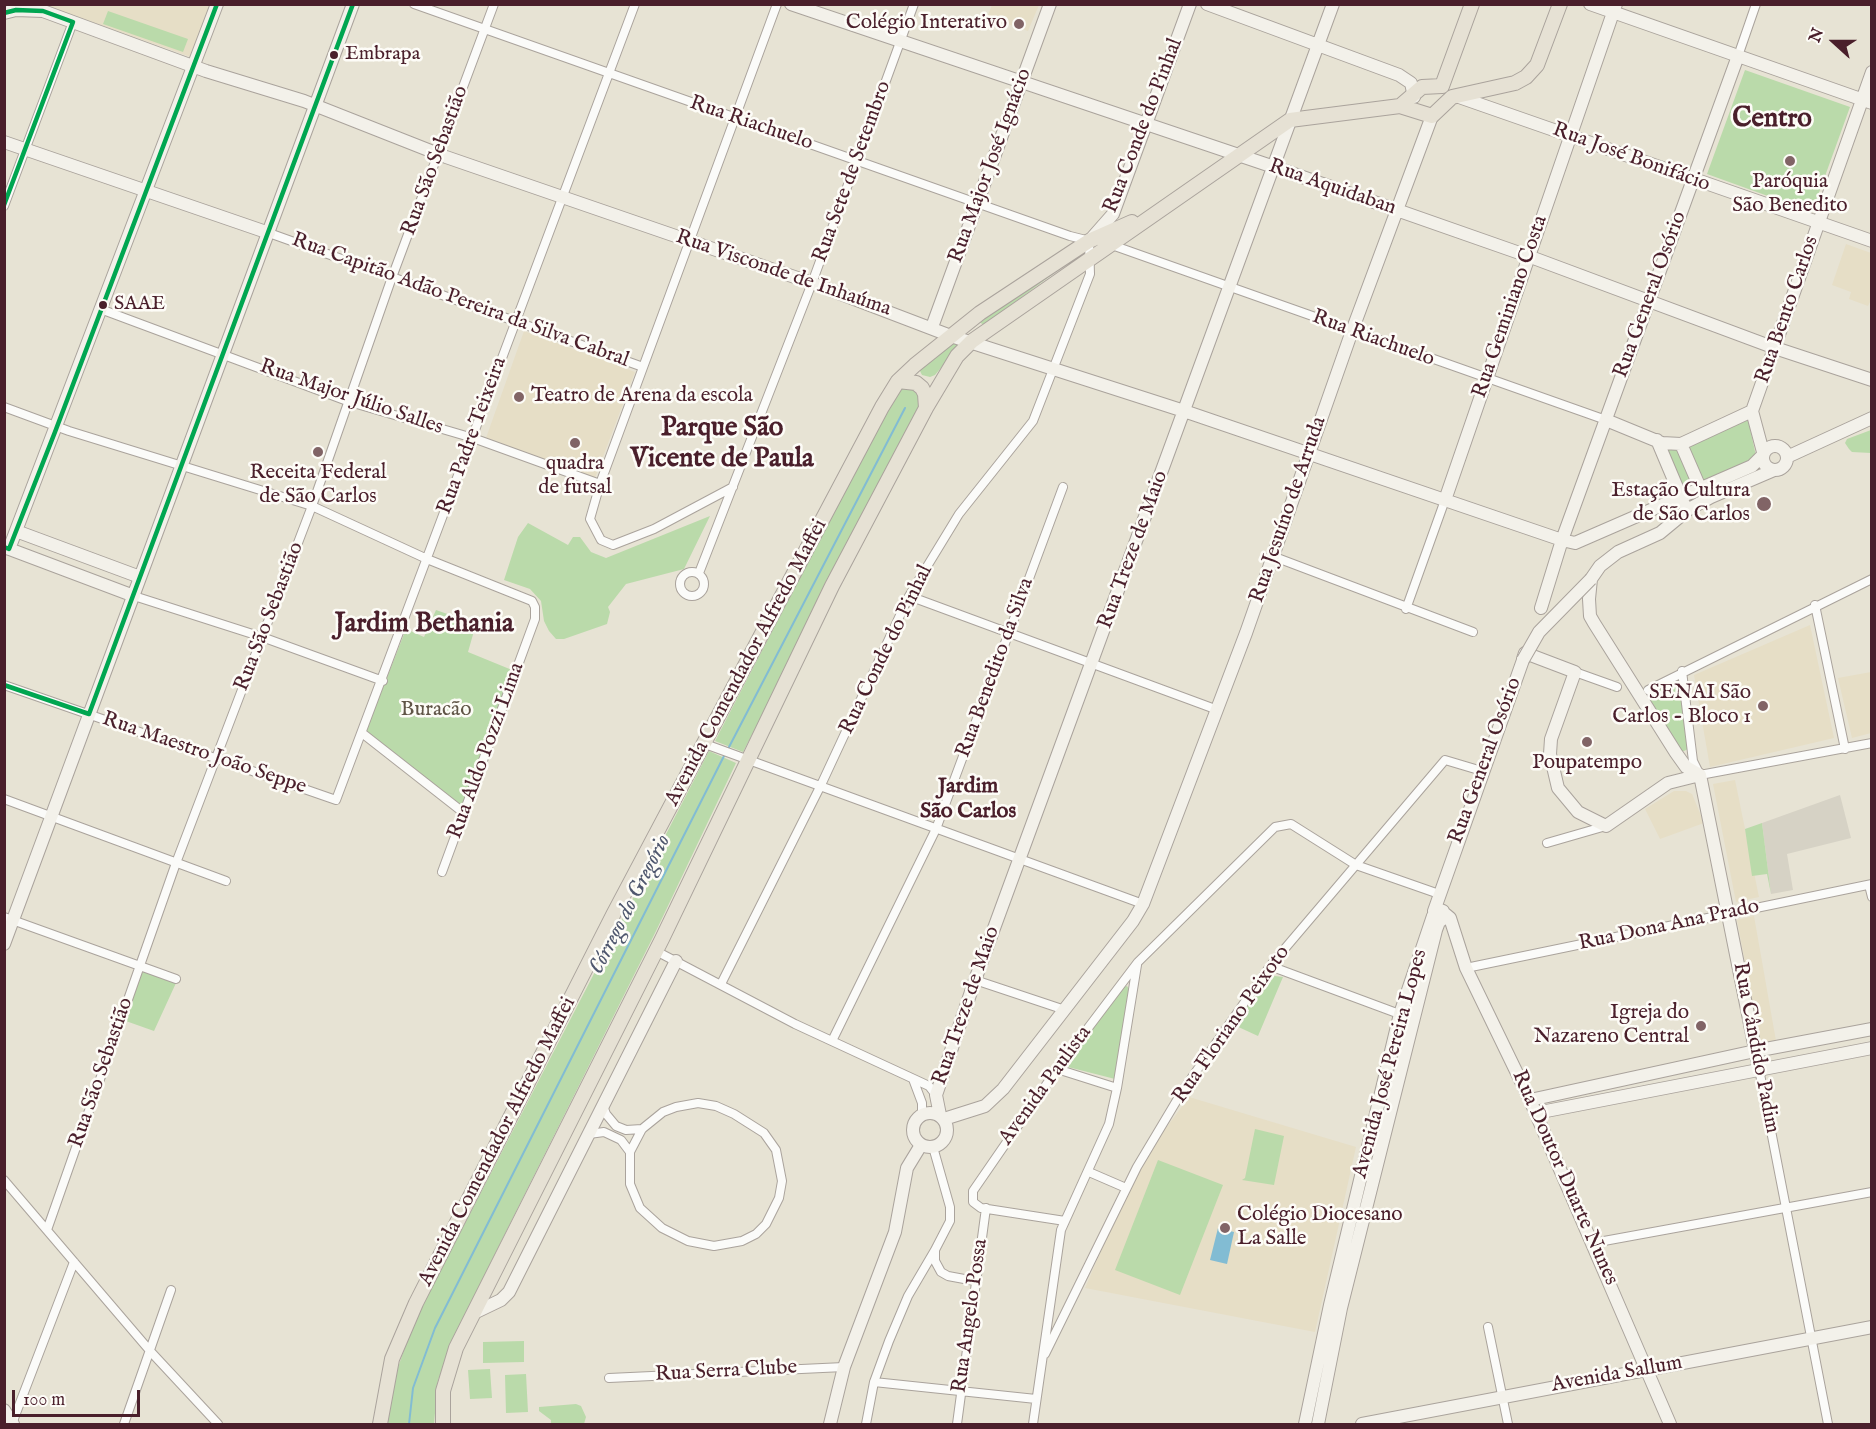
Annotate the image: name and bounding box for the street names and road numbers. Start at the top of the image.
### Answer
street label: Rua Conde do Pinhal [1099,35,1189,217]
street label: Rua Major José Ignácio [944,65,1038,267]
street label: Rua Sete de Setembro [808,78,898,266]
street label: Rua São Sebastião [397,83,475,239]
street label: Rua Riachuelo [686,91,816,157]
street label: Rua José Bonifácio [1549,118,1713,198]
street label: Rua Aquidaban [1265,154,1399,222]
street label: Rua General Osório [1609,208,1693,382]
street label: Rua Geminiano Costa [1468,212,1554,402]
street label: Rua Visconde de Inhaúma [672,225,894,323]
street label: Rua Capitão Adão Pereira da Silva Cabral [288,228,632,374]
street label: Rua Bento Carlos [1751,233,1825,387]
street label: Rua Riachuelo [1308,305,1438,373]
street label: Rua Padre Teixeira [433,354,513,518]
street label: Rua Major Júlio Salles [256,355,446,441]
street label: Rua Jesuíno de Arruda [1245,414,1333,606]
street label: Rua Treze de Maio [1094,467,1174,633]
street label: Avenida Comendador Alfredo Maffei [661,515,833,811]
street label: Rua São Sebastião [230,539,310,695]
street label: Rua Conde do Pinhal [835,561,939,739]
street label: Rua Benedito da Silva [952,575,1040,761]
street label: Rua Aldo Pozzi Lima [443,659,531,843]
street label: Rua General Osório [1444,674,1528,848]
street label: Rua Maestro João Seppe [99,707,309,801]
street label: Rua Dona Ana Prado [1576,895,1762,957]
street label: Rua Treze de Maio [928,923,1006,1089]
street label: Rua Floriano Peixoto [1168,941,1296,1109]
street label: Avenida José Pereira Lopes [1348,947,1434,1181]
street label: Rua Cândido Padim [1726,960,1784,1136]
street label: Avenida Comendador Alfredo Maffei [414,993,582,1291]
street label: Rua São Sebastião [64,994,140,1152]
street label: Avenida Paulista [994,1021,1098,1151]
street label: Rua Doutor Duarte Nunes [1505,1067,1623,1289]
street label: Rua Angelo Possa [948,1237,994,1395]
street label: Avenida Sallum [1550,1351,1684,1399]
street label: Rua Serra Clube [654,1356,798,1388]

